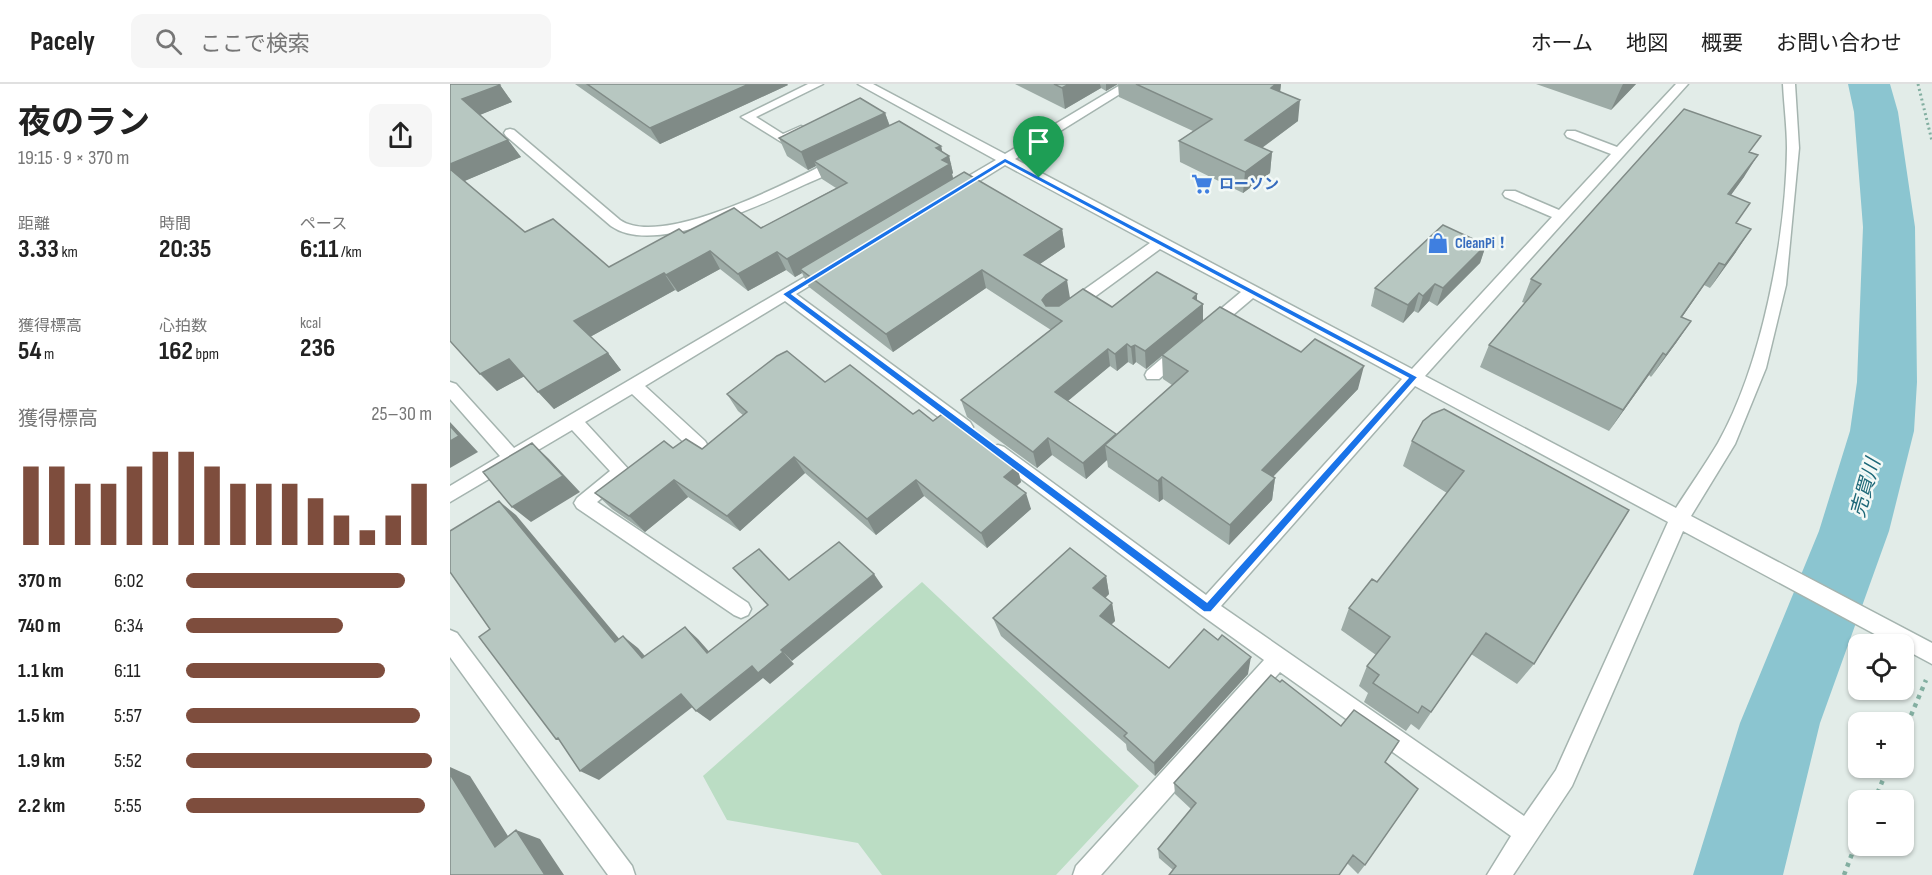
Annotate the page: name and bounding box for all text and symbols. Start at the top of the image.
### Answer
search box [131,14,551,68]
text: Pacely [30,25,95,58]
icon: search [152,25,185,58]
text: ここで検索 [200,31,310,58]
text: ホーム [1531,31,1593,56]
text: 地図 [1626,31,1668,56]
text: 概要 [1701,31,1743,56]
text: お問い合わせ [1776,31,1902,56]
text: 夜のラン [18,103,150,143]
button: share [369,104,432,167]
pin [1013,116,1064,178]
icon: arrive [1022,125,1055,158]
text: 19:15 · 9 × 370 m [18,146,129,170]
supermarket icon: ローソン [1190,172,1214,196]
place label: ローソン [1219,175,1279,194]
text: 距離 [18,215,50,234]
text: 時間 [159,215,191,234]
text: ペース [300,215,347,234]
shop icon: CleanPi！ [1426,231,1450,255]
text: 3.33 [18,234,59,265]
text: 20:35 [159,234,211,265]
text: 6:11 [300,234,338,265]
place label: CleanPi！ [1455,234,1510,253]
text: km [59,243,78,262]
text: /km [338,243,362,262]
text: kcal [300,314,321,333]
text: 獲得標高 [18,317,82,336]
text: 心拍数 [159,317,207,336]
text: 236 [300,333,335,364]
text: 54 [18,336,42,367]
text: 162 [159,336,193,367]
text: m [42,345,54,364]
text: bpm [193,345,219,364]
text: 25–30 m [371,402,432,426]
text: 獲得標高 [18,407,98,431]
water label: 売買川 [1846,454,1886,520]
text: 370 m [18,569,62,593]
text: 6:02 [114,569,144,593]
text: 740 m [18,614,61,638]
text: 6:34 [114,614,143,638]
map controls [1848,634,1914,856]
button: locate [1848,634,1914,700]
text: 1.1 km [18,659,64,683]
text: 6:11 [114,659,141,683]
text: 1.5 km [18,704,64,728]
text: 5:57 [114,704,142,728]
button: + [1848,712,1914,778]
text: 1.9 km [18,749,65,773]
text: 5:52 [114,749,142,773]
button: − [1848,790,1914,856]
text: 2.2 km [18,794,65,818]
text: 5:55 [114,794,142,818]

